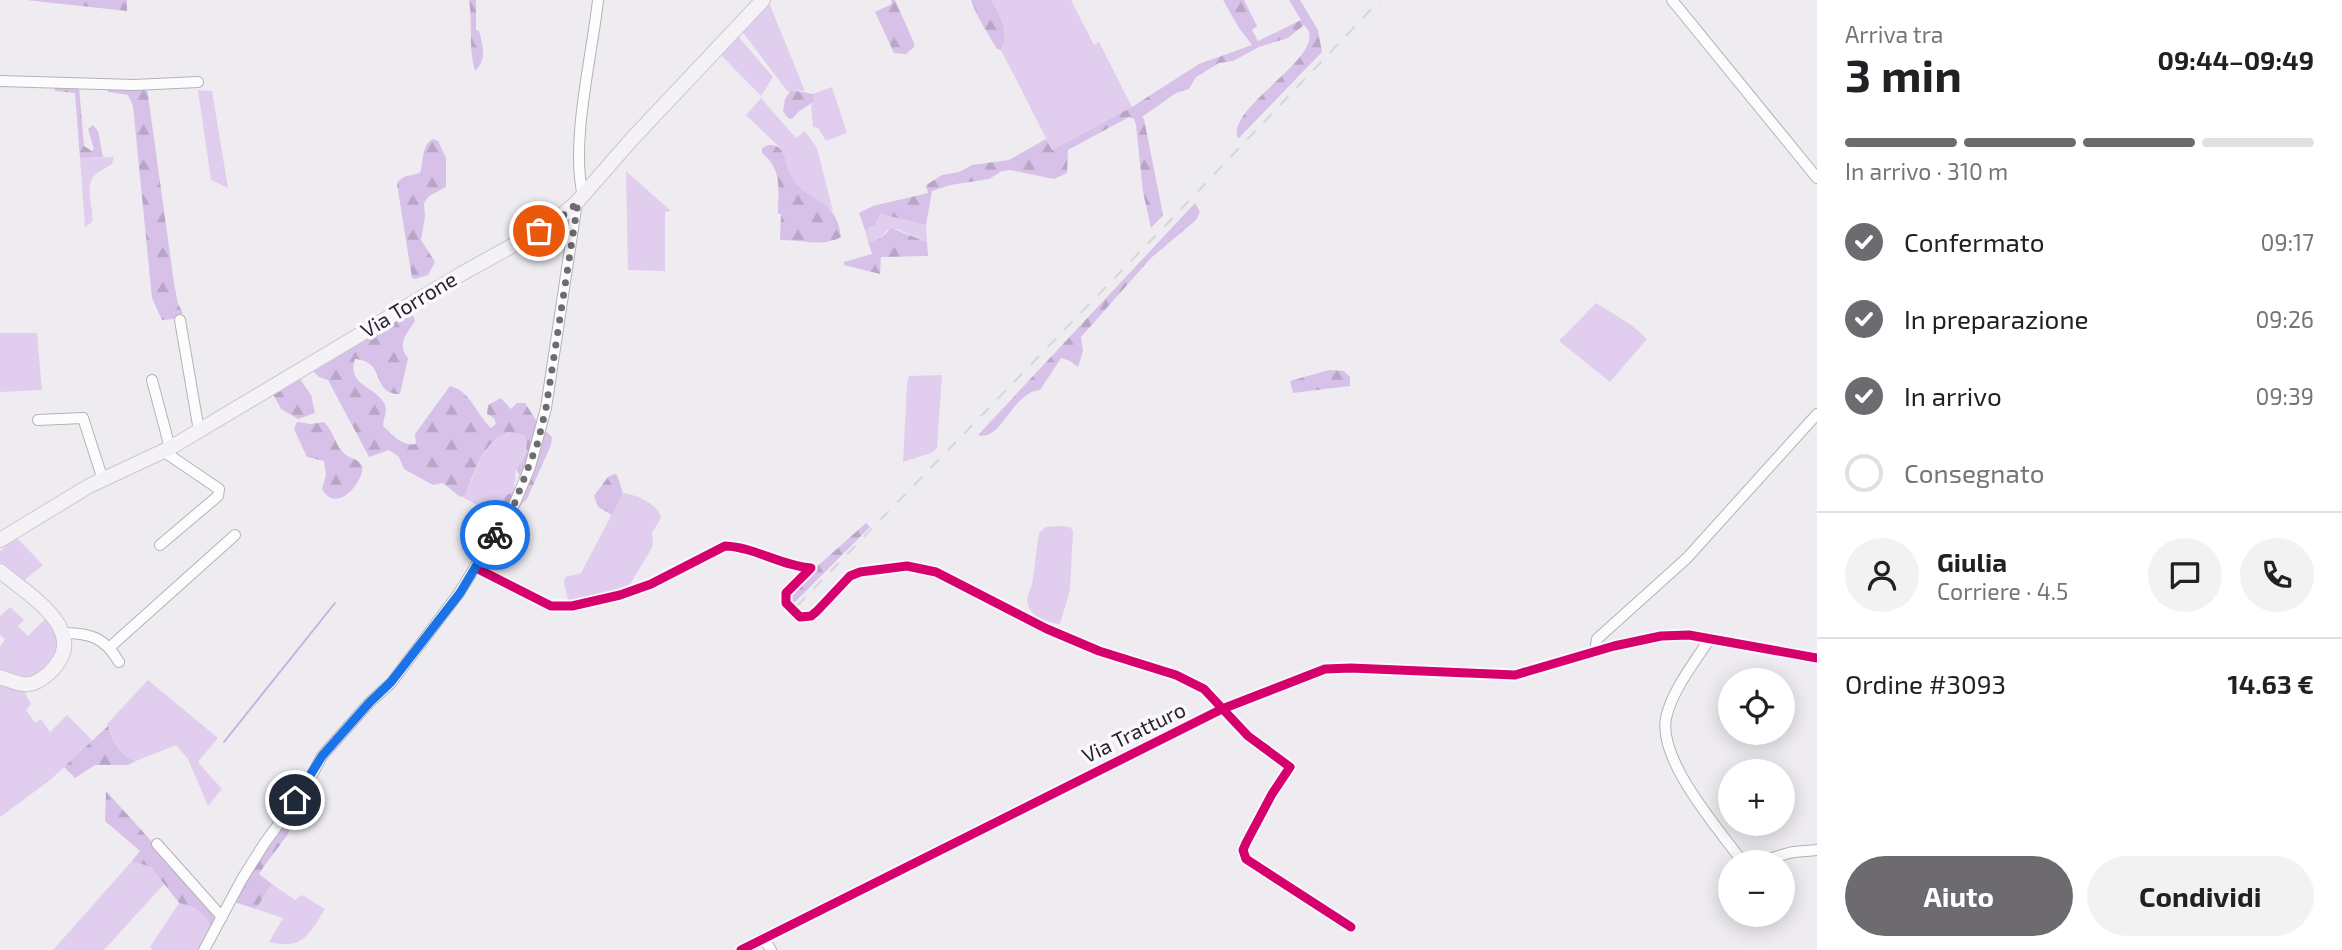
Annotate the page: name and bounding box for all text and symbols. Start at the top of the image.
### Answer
text: Arriva tra [1845,20,1944,48]
text: 09:44–09:49 [2158,44,2314,75]
text: 3 min [1845,46,1962,101]
text: In arrivo · 310 m [1845,157,2008,185]
pin [509,201,569,261]
icon: bag [520,212,558,250]
icon: check [1845,223,1883,261]
text: Confermato [1904,226,2044,257]
text: 09:17 [2261,228,2314,256]
street label: Via Torrone [356,265,461,342]
icon: check [1845,300,1883,338]
text: In preparazione [1904,303,2088,334]
text: 09:26 [2255,305,2314,333]
icon: check [1845,377,1883,415]
text: In arrivo [1904,380,2002,411]
text: 09:39 [2256,382,2314,410]
text: Consegnato [1904,457,2044,488]
courier [460,500,530,570]
icon: bike [476,516,514,554]
button: person [1845,538,1919,612]
button: chat [2148,538,2222,612]
button: phone [2240,538,2314,612]
text: Giulia [1937,546,2007,577]
text: Corriere · 4.5 [1937,577,2068,605]
map controls [1718,668,1795,927]
button: locate [1718,668,1795,745]
text: Ordine #3093 [1845,668,2006,699]
text: 14.63 € [2227,668,2314,699]
street label: Via Tratturo [1078,696,1189,767]
button: + [1718,759,1795,836]
pin [265,770,325,830]
icon: home [276,781,314,819]
button: − [1718,850,1795,927]
button: Aiuto [1845,856,2073,936]
button: Condividi [2087,856,2314,936]

